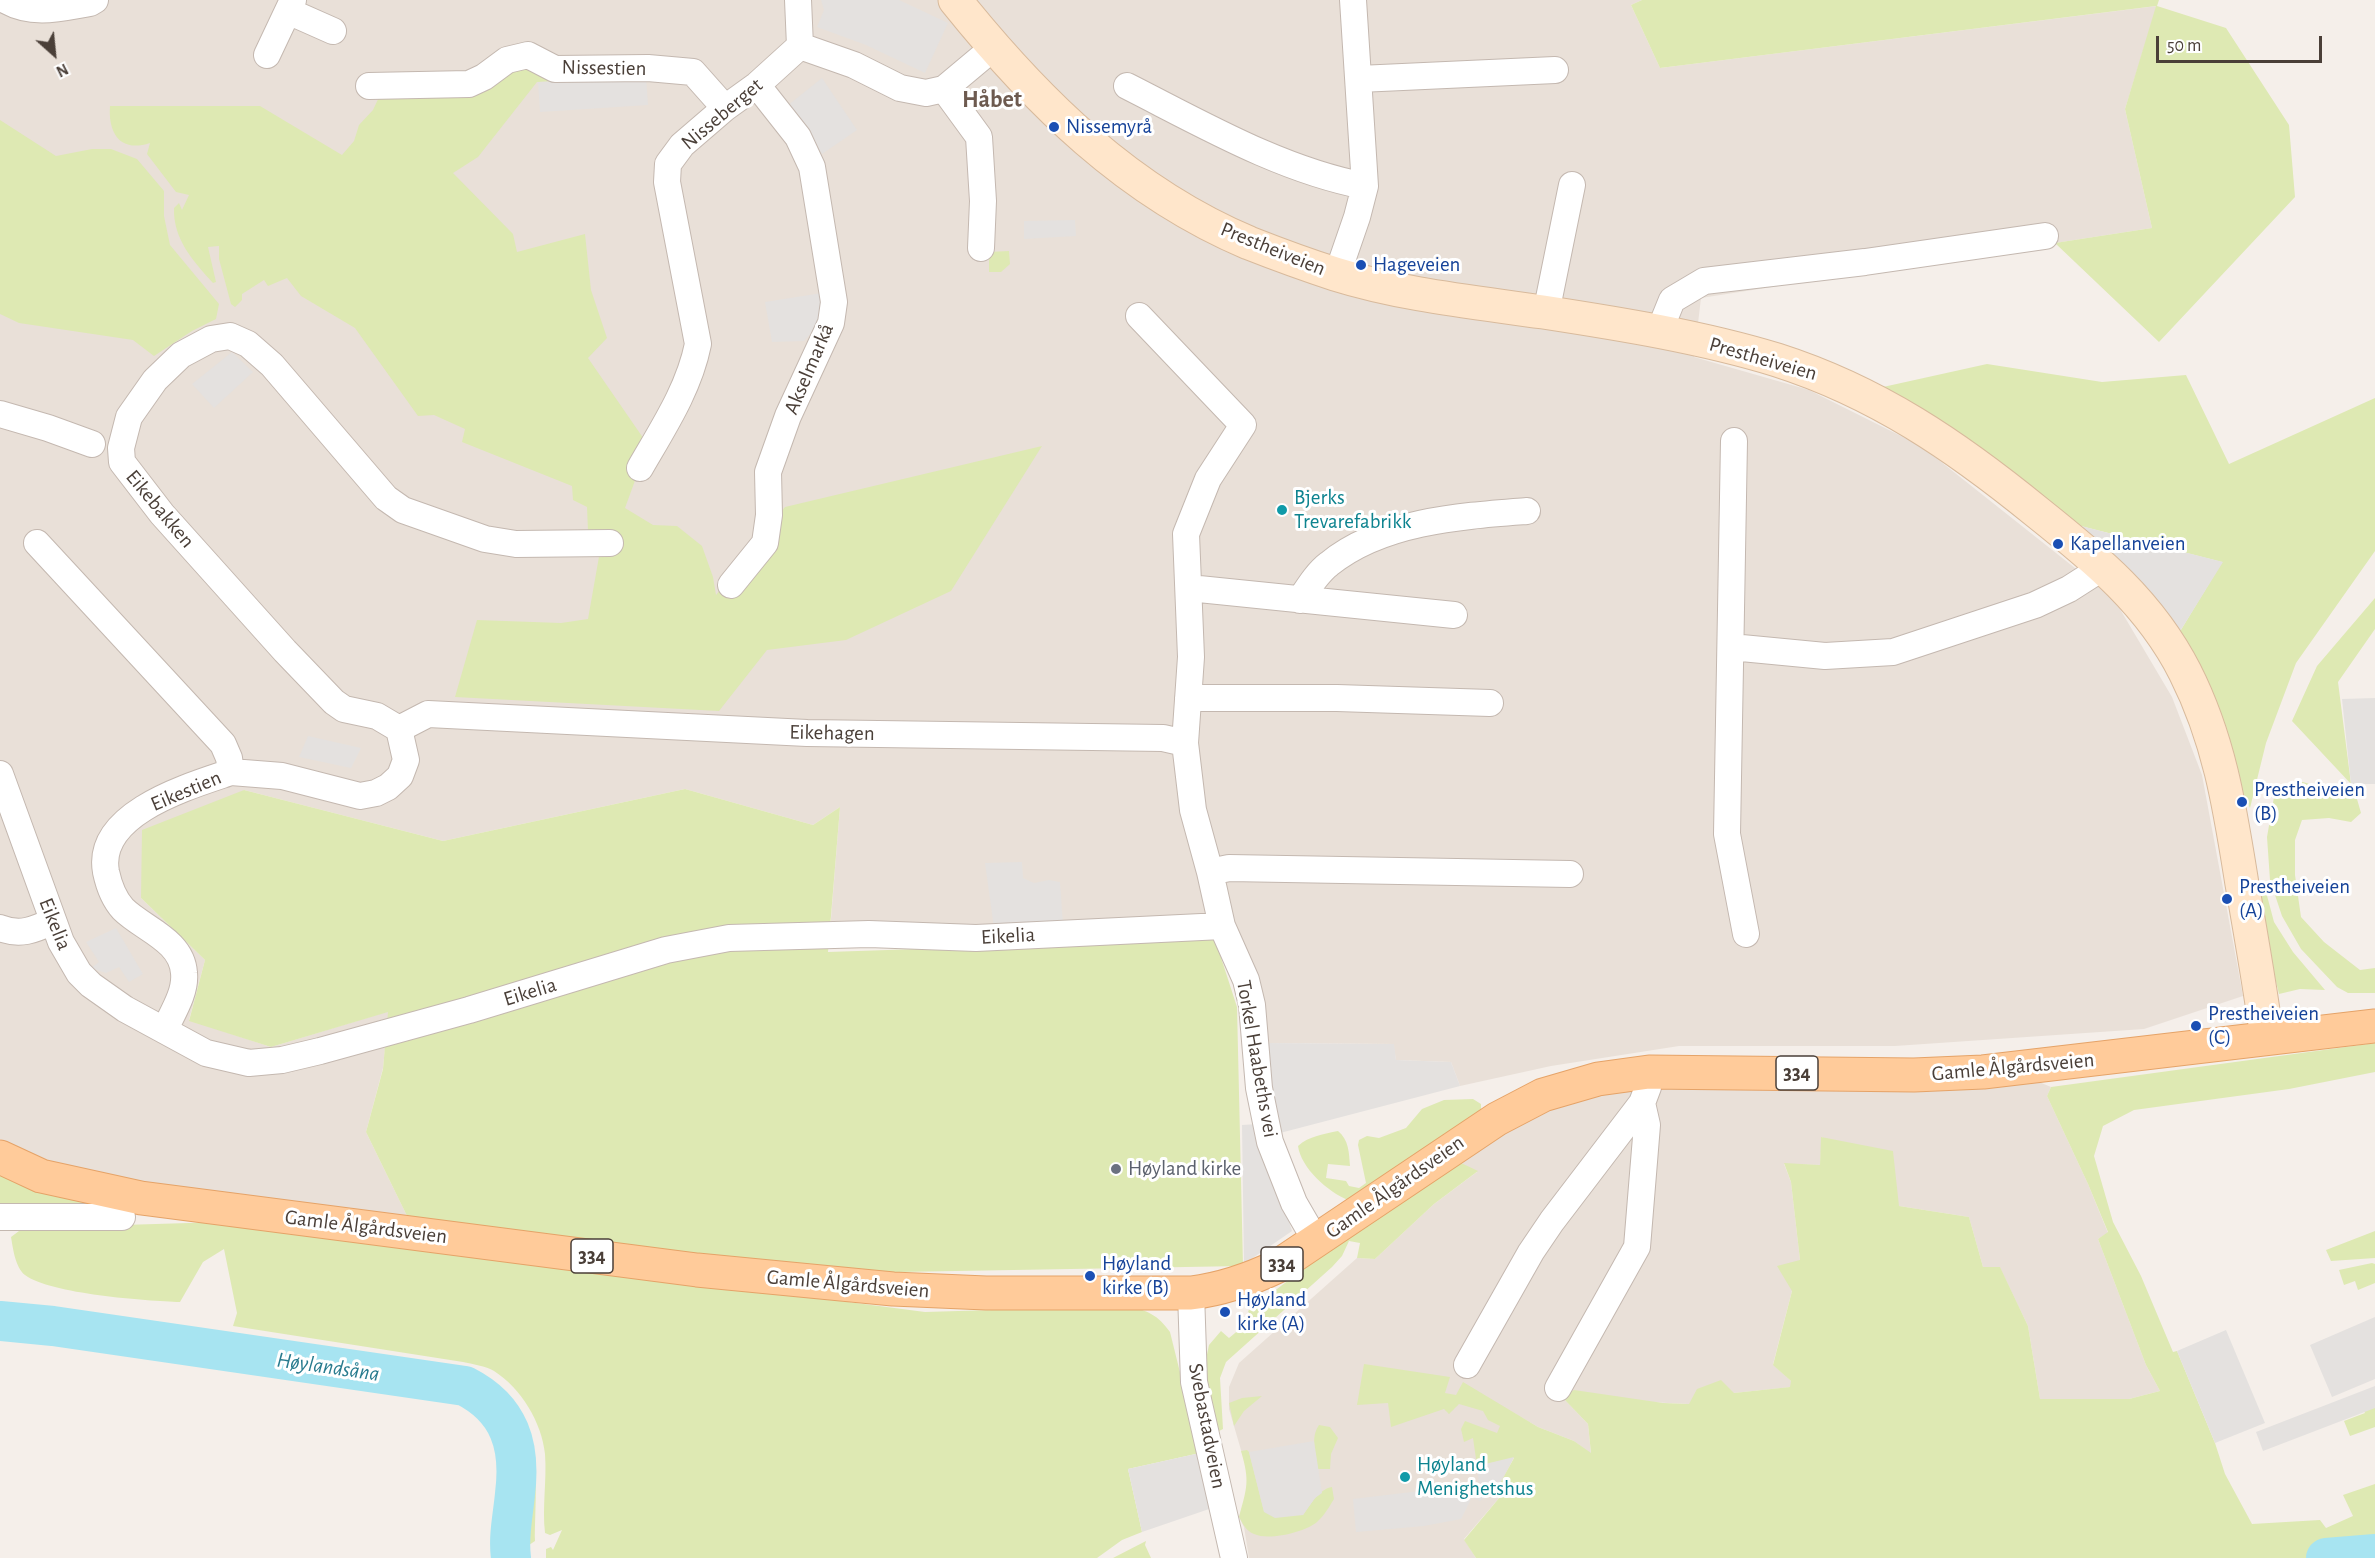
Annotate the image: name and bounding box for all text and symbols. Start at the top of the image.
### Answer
north arrow [24,24,84,84]
scale bar [2159,24,2326,62]
text: 50 m [2167,37,2201,55]
street label: Nissestien [561,55,647,81]
text: N [54,60,71,80]
street label: Nisseberget [676,73,768,155]
district label: Håbet [962,86,1022,114]
place label: Nissemyrå [1066,114,1152,140]
marker: Nissemyrå [1047,120,1061,134]
street label: Prestheiveien [1217,217,1329,281]
place label: Hageveien [1373,252,1460,278]
marker: Hageveien [1354,258,1368,272]
street label: Akselmarkå [779,320,839,418]
street label: Prestheiveien [1706,332,1820,386]
street label: Eikebakken [120,465,200,553]
place label: Bjerks Trevarefabrikk [1294,485,1411,535]
marker: Bjerks Trevarefabrikk [1275,503,1289,517]
place label: Kapellanveien [2070,531,2186,557]
marker: Kapellanveien [2051,537,2065,551]
street label: Eikehagen [789,720,875,746]
street label: Eikestien [147,765,225,817]
place label: Prestheiveien (B) [2254,777,2365,827]
marker: Prestheiveien (B) [2235,795,2249,809]
place label: Prestheiveien (A) [2239,874,2350,924]
marker: Prestheiveien (A) [2220,892,2234,906]
street label: Eikelia [33,894,77,954]
street label: Eikelia [980,922,1036,950]
street label: Eikelia [500,972,560,1012]
street label: Torkel Haabeths vei [1231,978,1283,1140]
place label: Prestheiveien (C) [2208,1001,2319,1051]
marker: Prestheiveien (C) [2189,1019,2203,1033]
street label: Gamle Ålgårdsveien [1931,1047,2095,1087]
road number: 334 [1776,1056,1818,1090]
street label: Gamle Ålgårdsveien [1321,1130,1469,1244]
place label: Høyland kirke [1128,1156,1241,1182]
marker: Høyland kirke [1109,1162,1123,1176]
street label: Gamle Ålgårdsveien [284,1205,448,1249]
road number: 334 [571,1239,613,1273]
road number: 334 [1261,1247,1303,1281]
place label: Høyland kirke (B) [1102,1251,1171,1301]
street label: Gamle Ålgårdsveien [766,1264,930,1304]
marker: Høyland kirke (B) [1083,1269,1097,1283]
place label: Høyland kirke (A) [1237,1287,1306,1337]
marker: Høyland kirke (A) [1218,1305,1232,1319]
water label: Høylandsåna [275,1347,381,1387]
street label: Svebastadveien [1183,1361,1231,1491]
place label: Høyland Menighetshus [1417,1452,1533,1502]
marker: Høyland Menighetshus [1398,1470,1412,1484]

